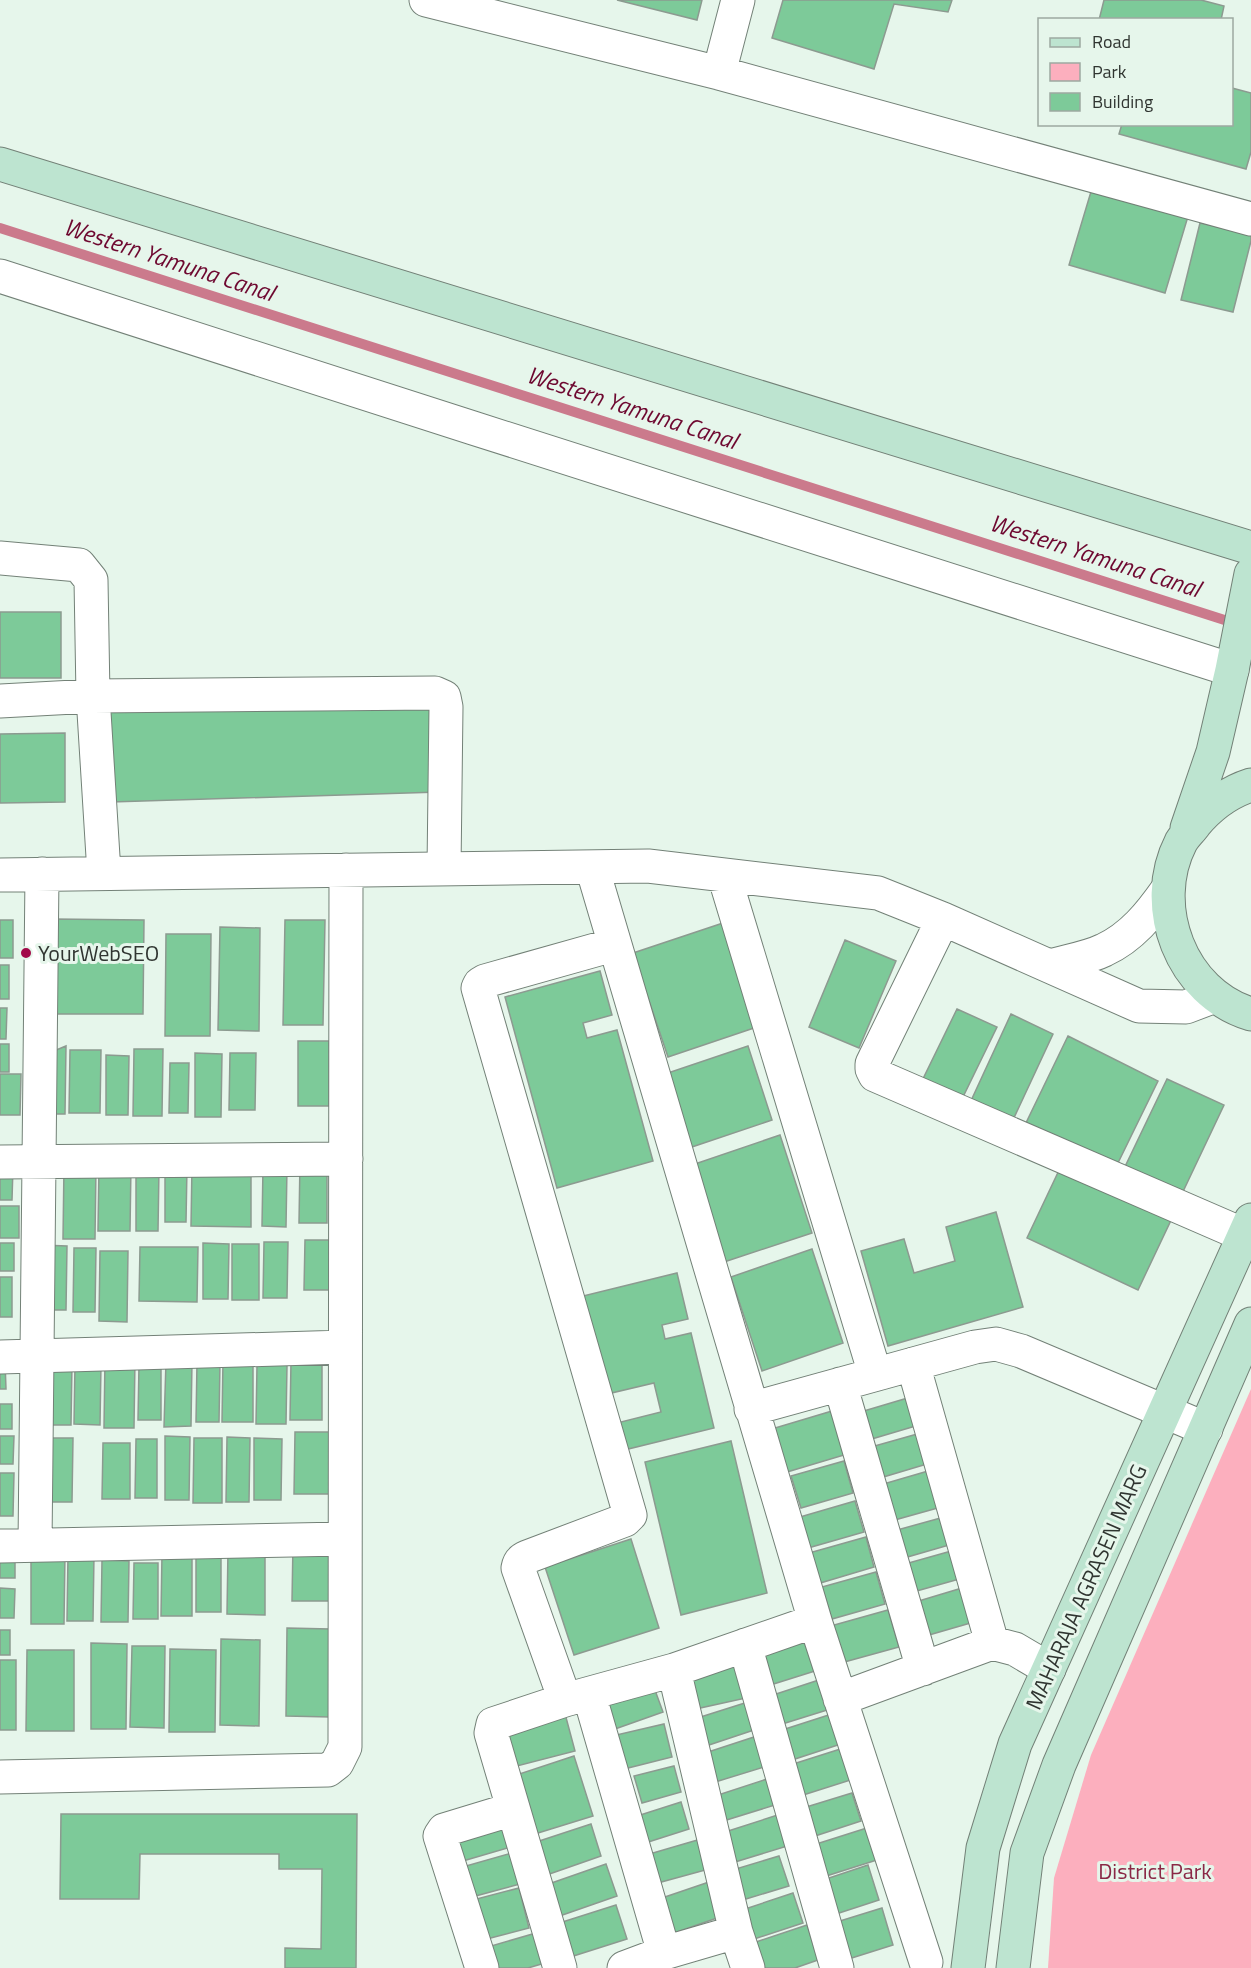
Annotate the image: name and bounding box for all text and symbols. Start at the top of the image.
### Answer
legend [1038,18,1233,126]
text: Road [1092,28,1131,55]
text: Park [1092,58,1127,85]
text: Building [1092,88,1153,115]
water label: Western Yamuna Canal [59,208,282,311]
water label: Western Yamuna Canal [522,356,745,459]
water label: Western Yamuna Canal [985,504,1208,607]
place label: YourWebSEO [38,936,159,970]
marker: YourWebSEO [19,946,33,960]
street label: MAHARAJA AGRASEN MARG [1016,1459,1156,1715]
park label: District Park [1098,1854,1212,1888]

